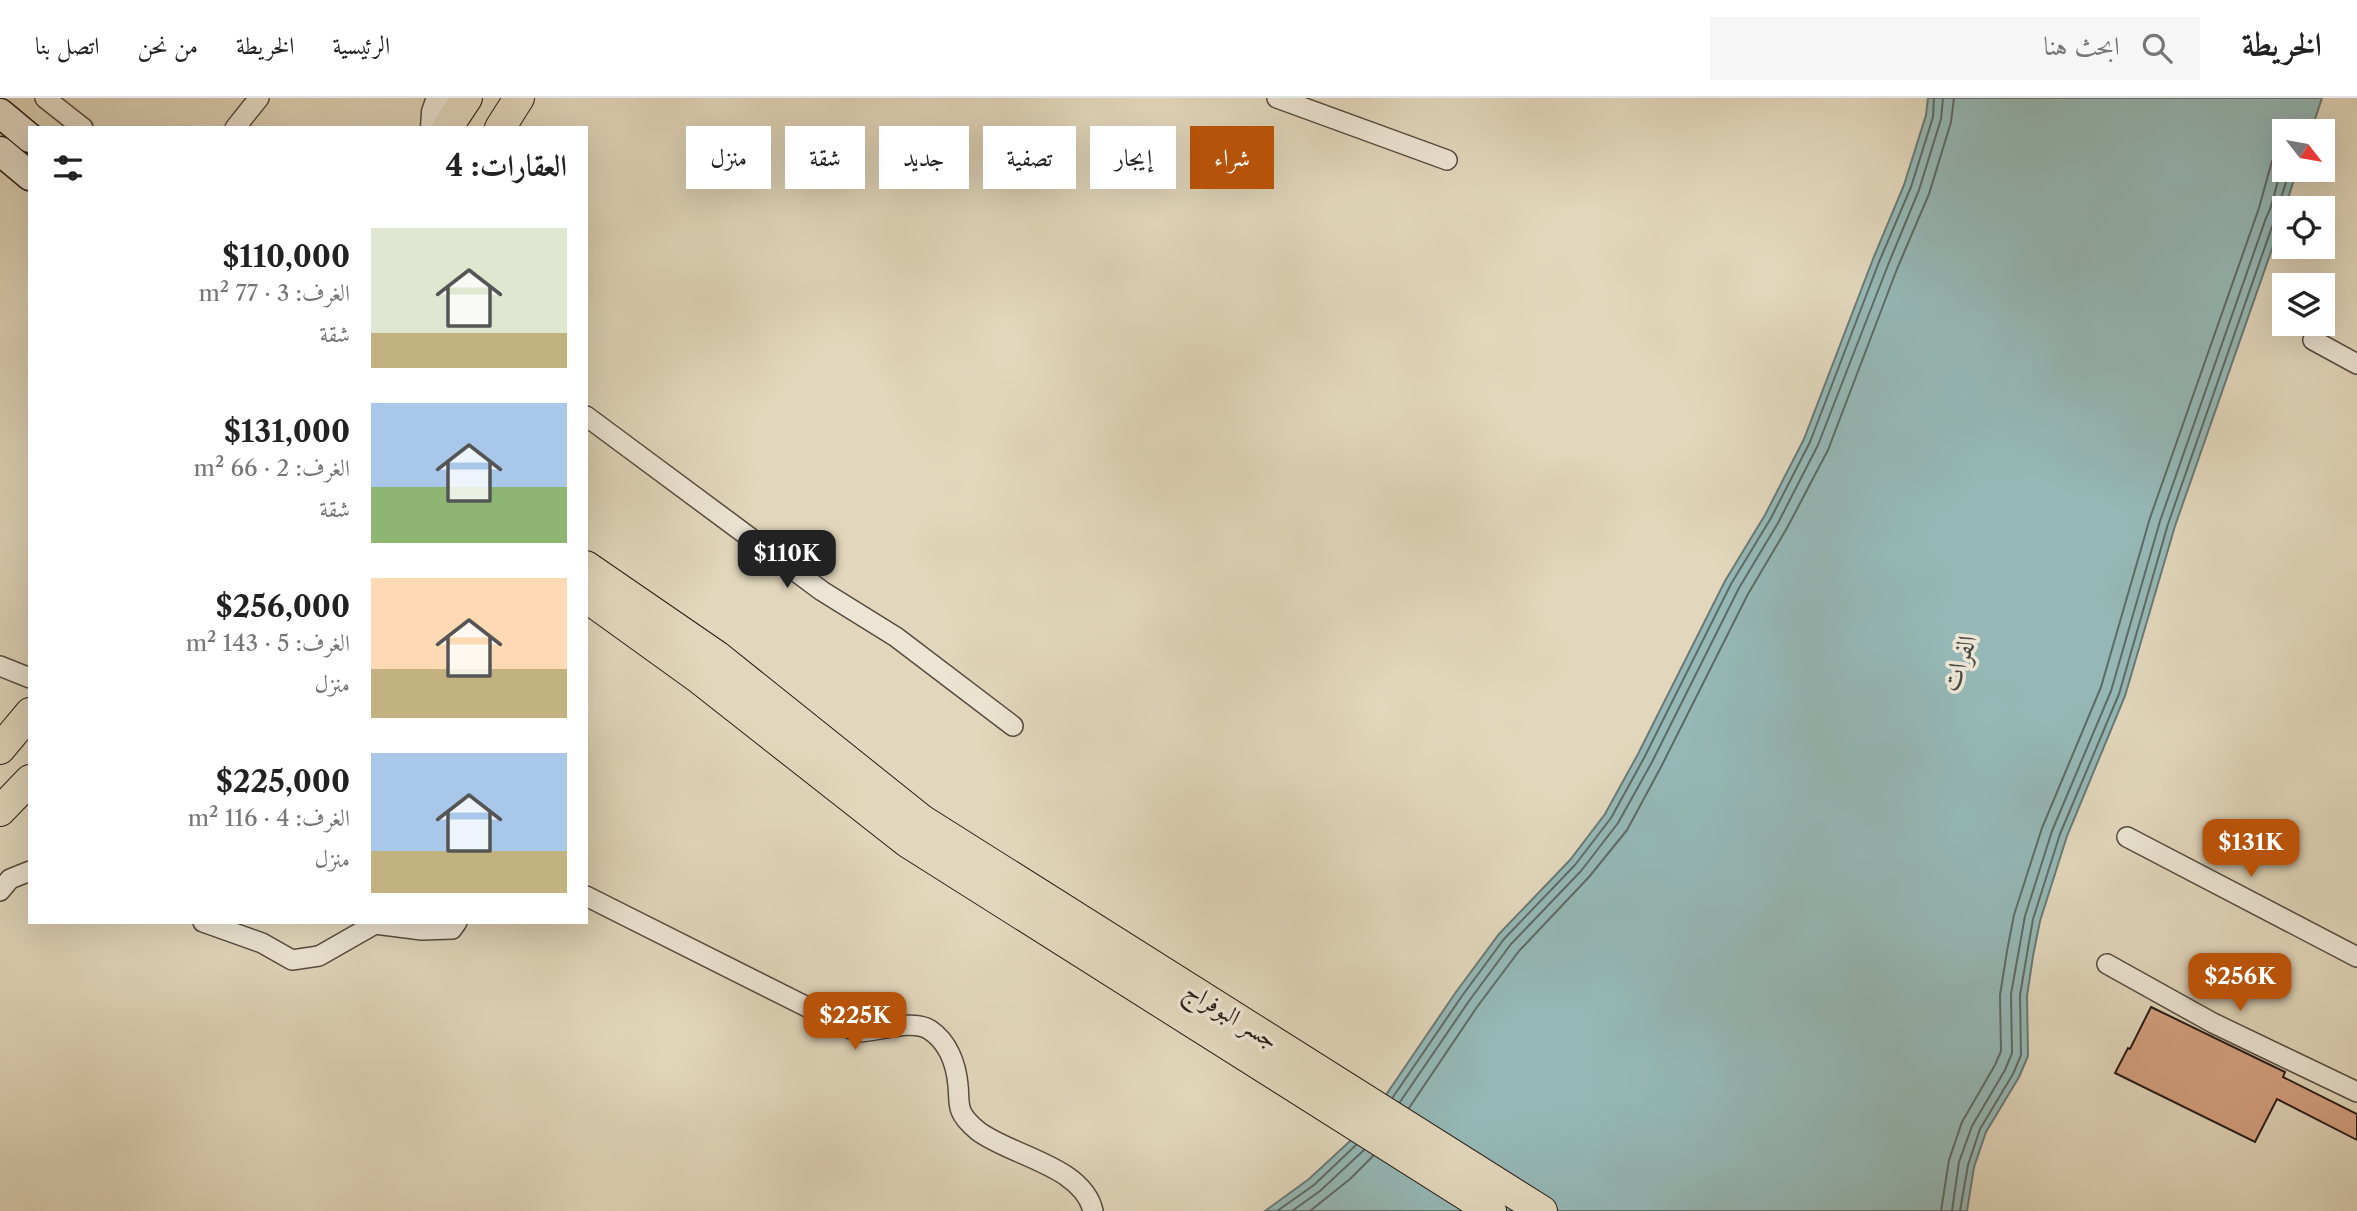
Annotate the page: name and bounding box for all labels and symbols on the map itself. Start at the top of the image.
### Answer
north arrow [2272,119,2334,182]
pin: $110K [738,531,836,590]
water label: الفرات [1934,629,1985,695]
pin: $131K [2202,820,2300,879]
pin: $256K [2191,954,2289,1013]
street label: جسر البوفراج [1176,975,1284,1061]
pin: $225K [806,992,904,1052]

